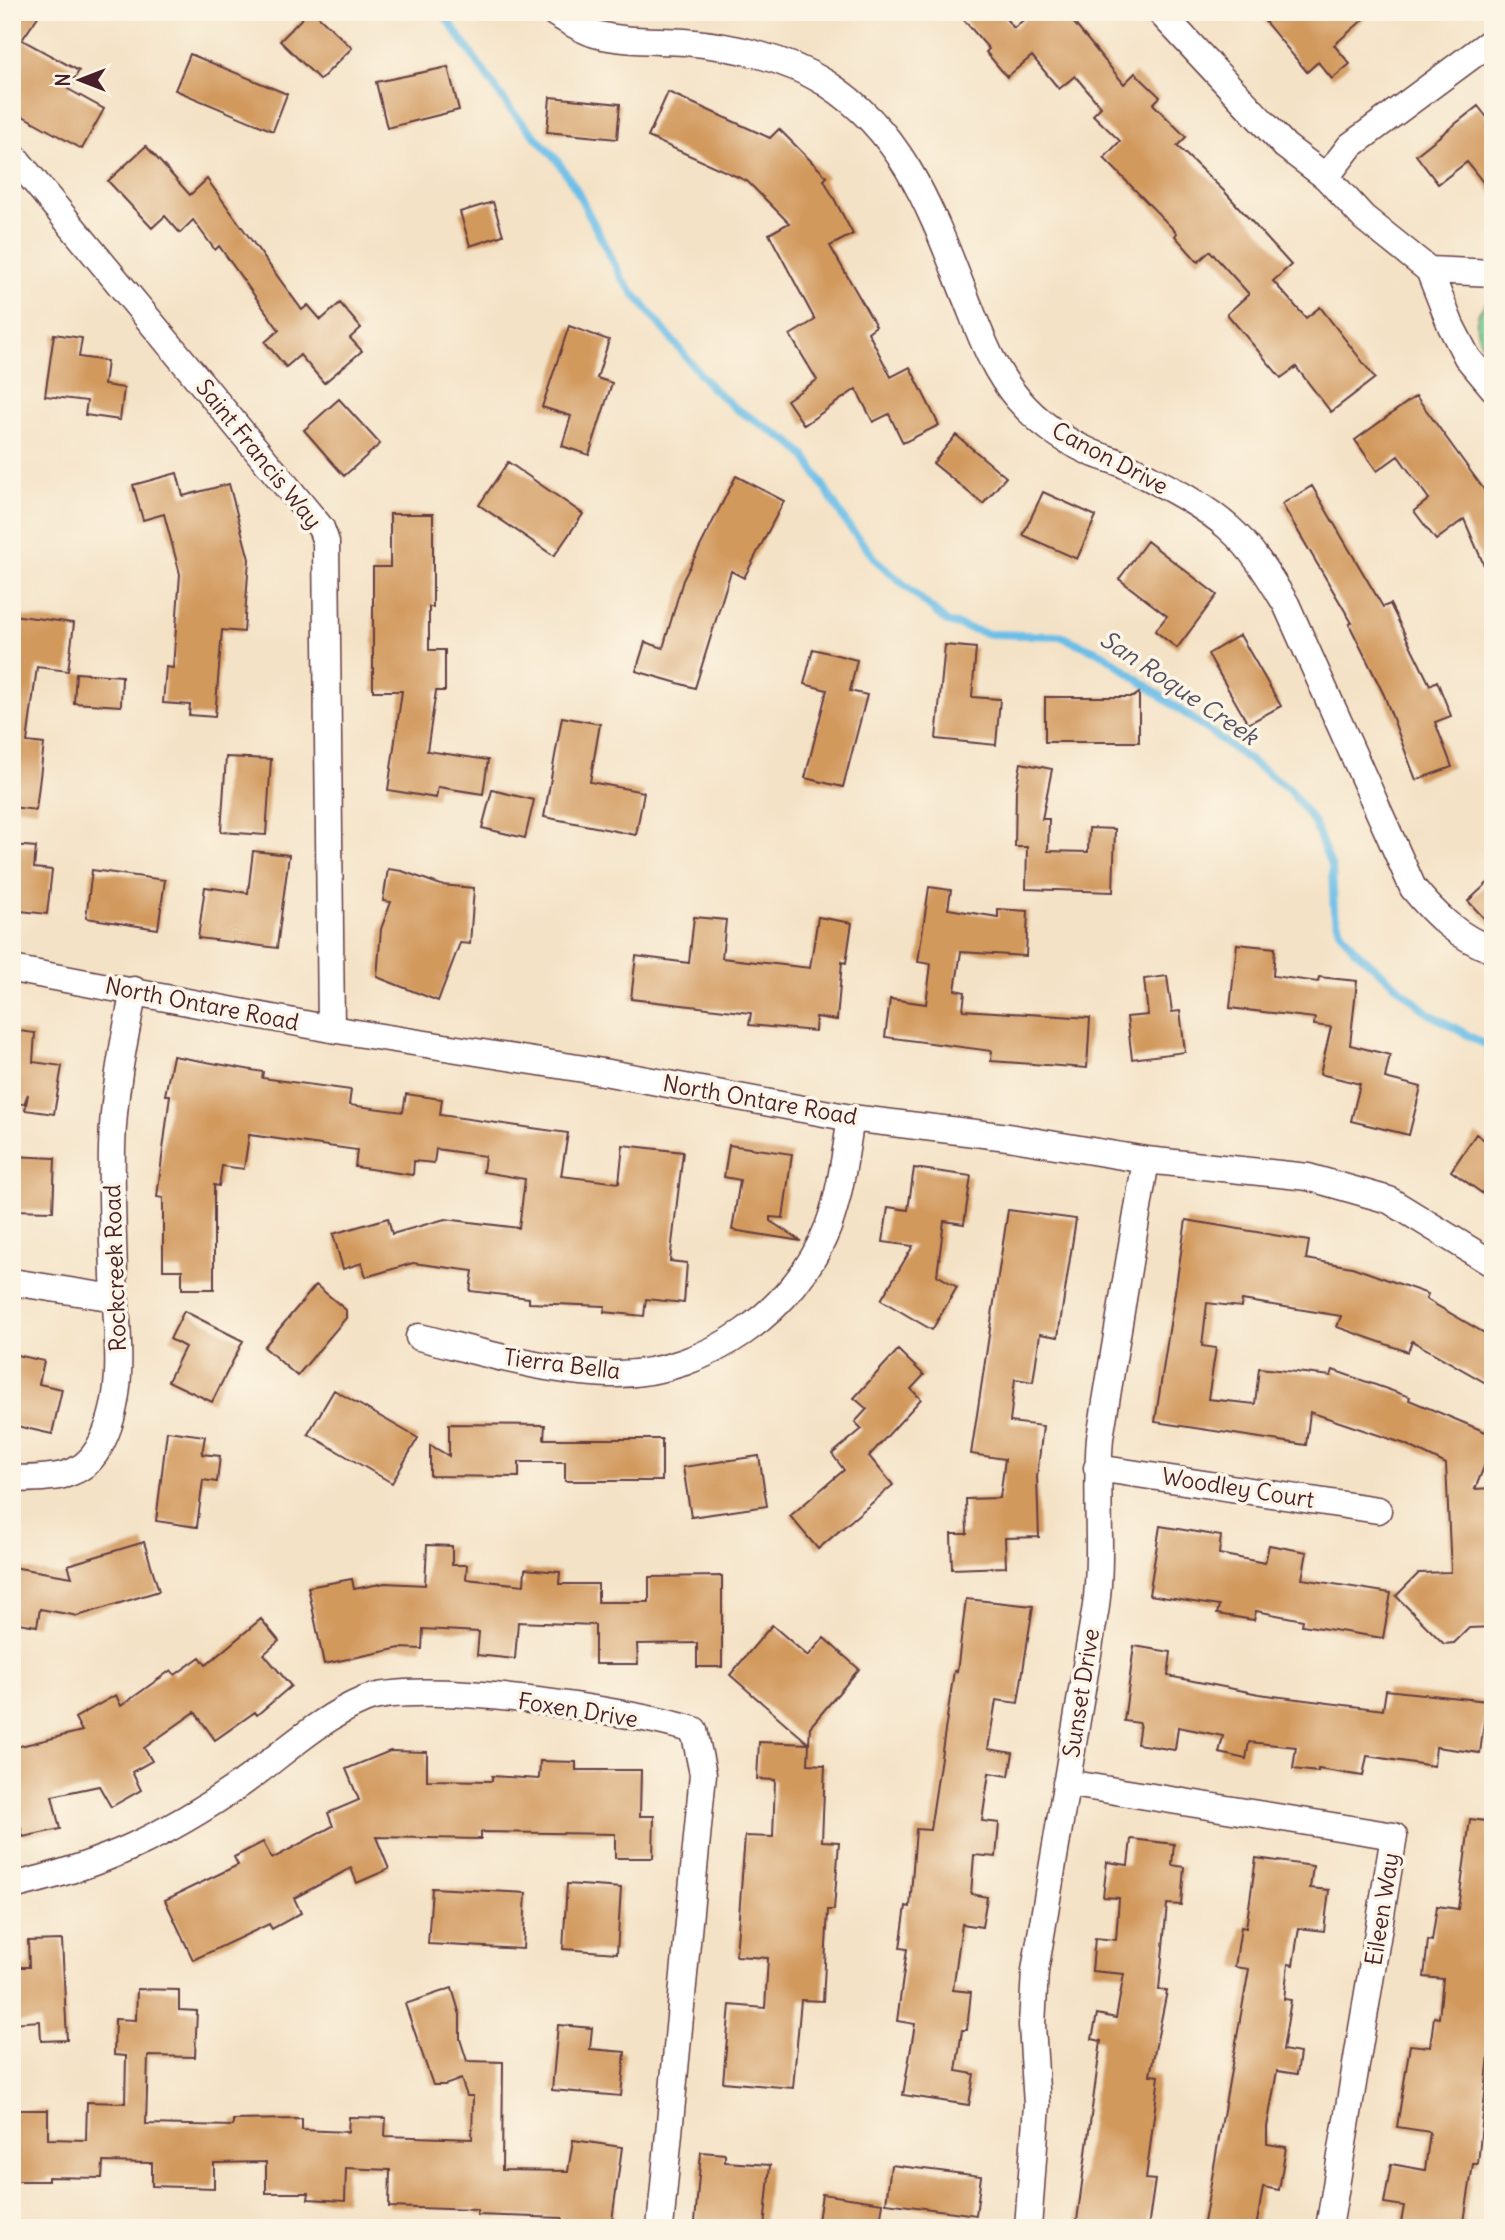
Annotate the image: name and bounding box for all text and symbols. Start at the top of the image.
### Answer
north arrow [46,46,116,116]
text: N [51,73,75,87]
street label: Saint Francis Way [190,373,329,534]
street label: Canon Drive [1047,415,1173,500]
water label: San Roque Creek [1095,623,1266,752]
street label: North Ontare Road [103,971,301,1037]
street label: North Ontare Road [661,1068,860,1131]
street label: Rockcreek Road [97,1184,132,1352]
street label: Tierra Bella [502,1342,622,1385]
street label: Woodley Court [1160,1461,1317,1514]
street label: Sunset Drive [1056,1626,1105,1759]
street label: Foxen Drive [516,1686,640,1733]
street label: Eileen Way [1358,1851,1405,1967]

